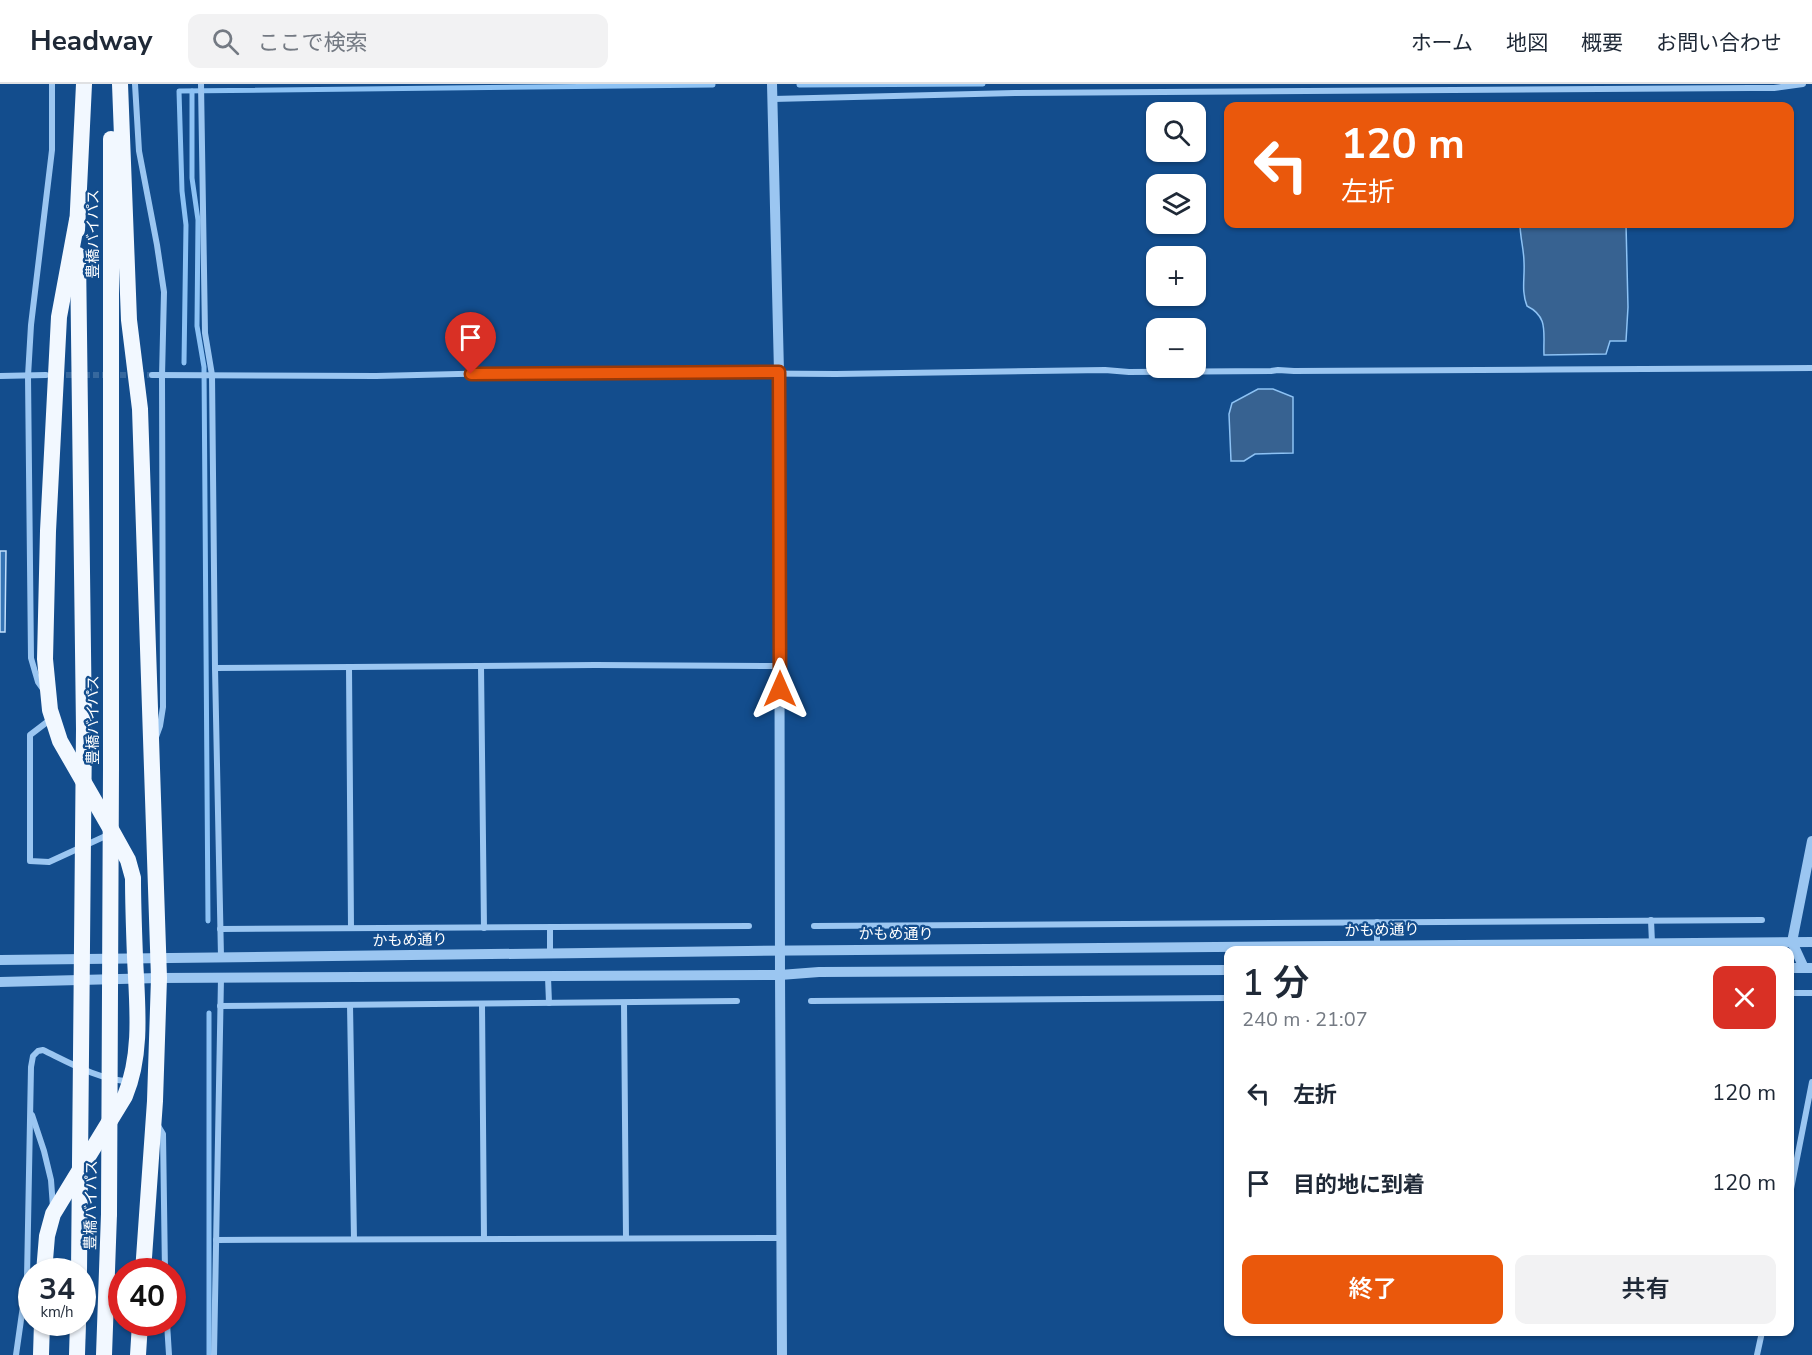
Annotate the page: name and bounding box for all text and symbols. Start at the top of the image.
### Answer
search box [188,14,608,68]
text: Headway [30,22,152,60]
icon: search [209,25,242,58]
text: ここで検索 [257,28,367,58]
text: ホーム [1411,29,1473,57]
text: 地図 [1506,29,1548,57]
text: 概要 [1581,29,1623,57]
text: お問い合わせ [1656,29,1782,57]
map controls [1146,102,1206,378]
button: search [1146,102,1206,162]
text: 120 m [1341,116,1465,173]
icon: left [1242,126,1320,204]
button: layers [1146,174,1206,234]
text: 左折 [1341,174,1395,211]
street label: 豊橋バイパス [83,189,103,279]
button: + [1146,246,1206,306]
pin [445,312,496,374]
button: − [1146,318,1206,378]
icon: arrive [454,321,487,354]
position arrow [748,657,812,721]
street label: 豊橋バイパス [83,675,103,765]
street label: かもめ通り [1344,919,1420,941]
street label: かもめ通り [858,924,934,944]
street label: かもめ通り [372,929,448,951]
text: 1 分 [1242,959,1309,1008]
button: close [1713,966,1776,1029]
text: 240 m · 21:07 [1242,1006,1368,1033]
icon: left [1242,1077,1275,1110]
text: 120 m [1712,1078,1776,1108]
text: 左折 [1293,1080,1337,1110]
street label: 豊橋バイパス [80,1160,102,1250]
icon: arrive [1242,1167,1275,1200]
text: 120 m [1712,1168,1776,1198]
text: 目的地に到着 [1293,1170,1425,1200]
button: 終了 [1242,1255,1503,1324]
button: 共有 [1515,1255,1776,1324]
speed limit sign: 40 [108,1258,186,1336]
text: 34 [39,1269,75,1310]
text: km/h [40,1302,74,1322]

